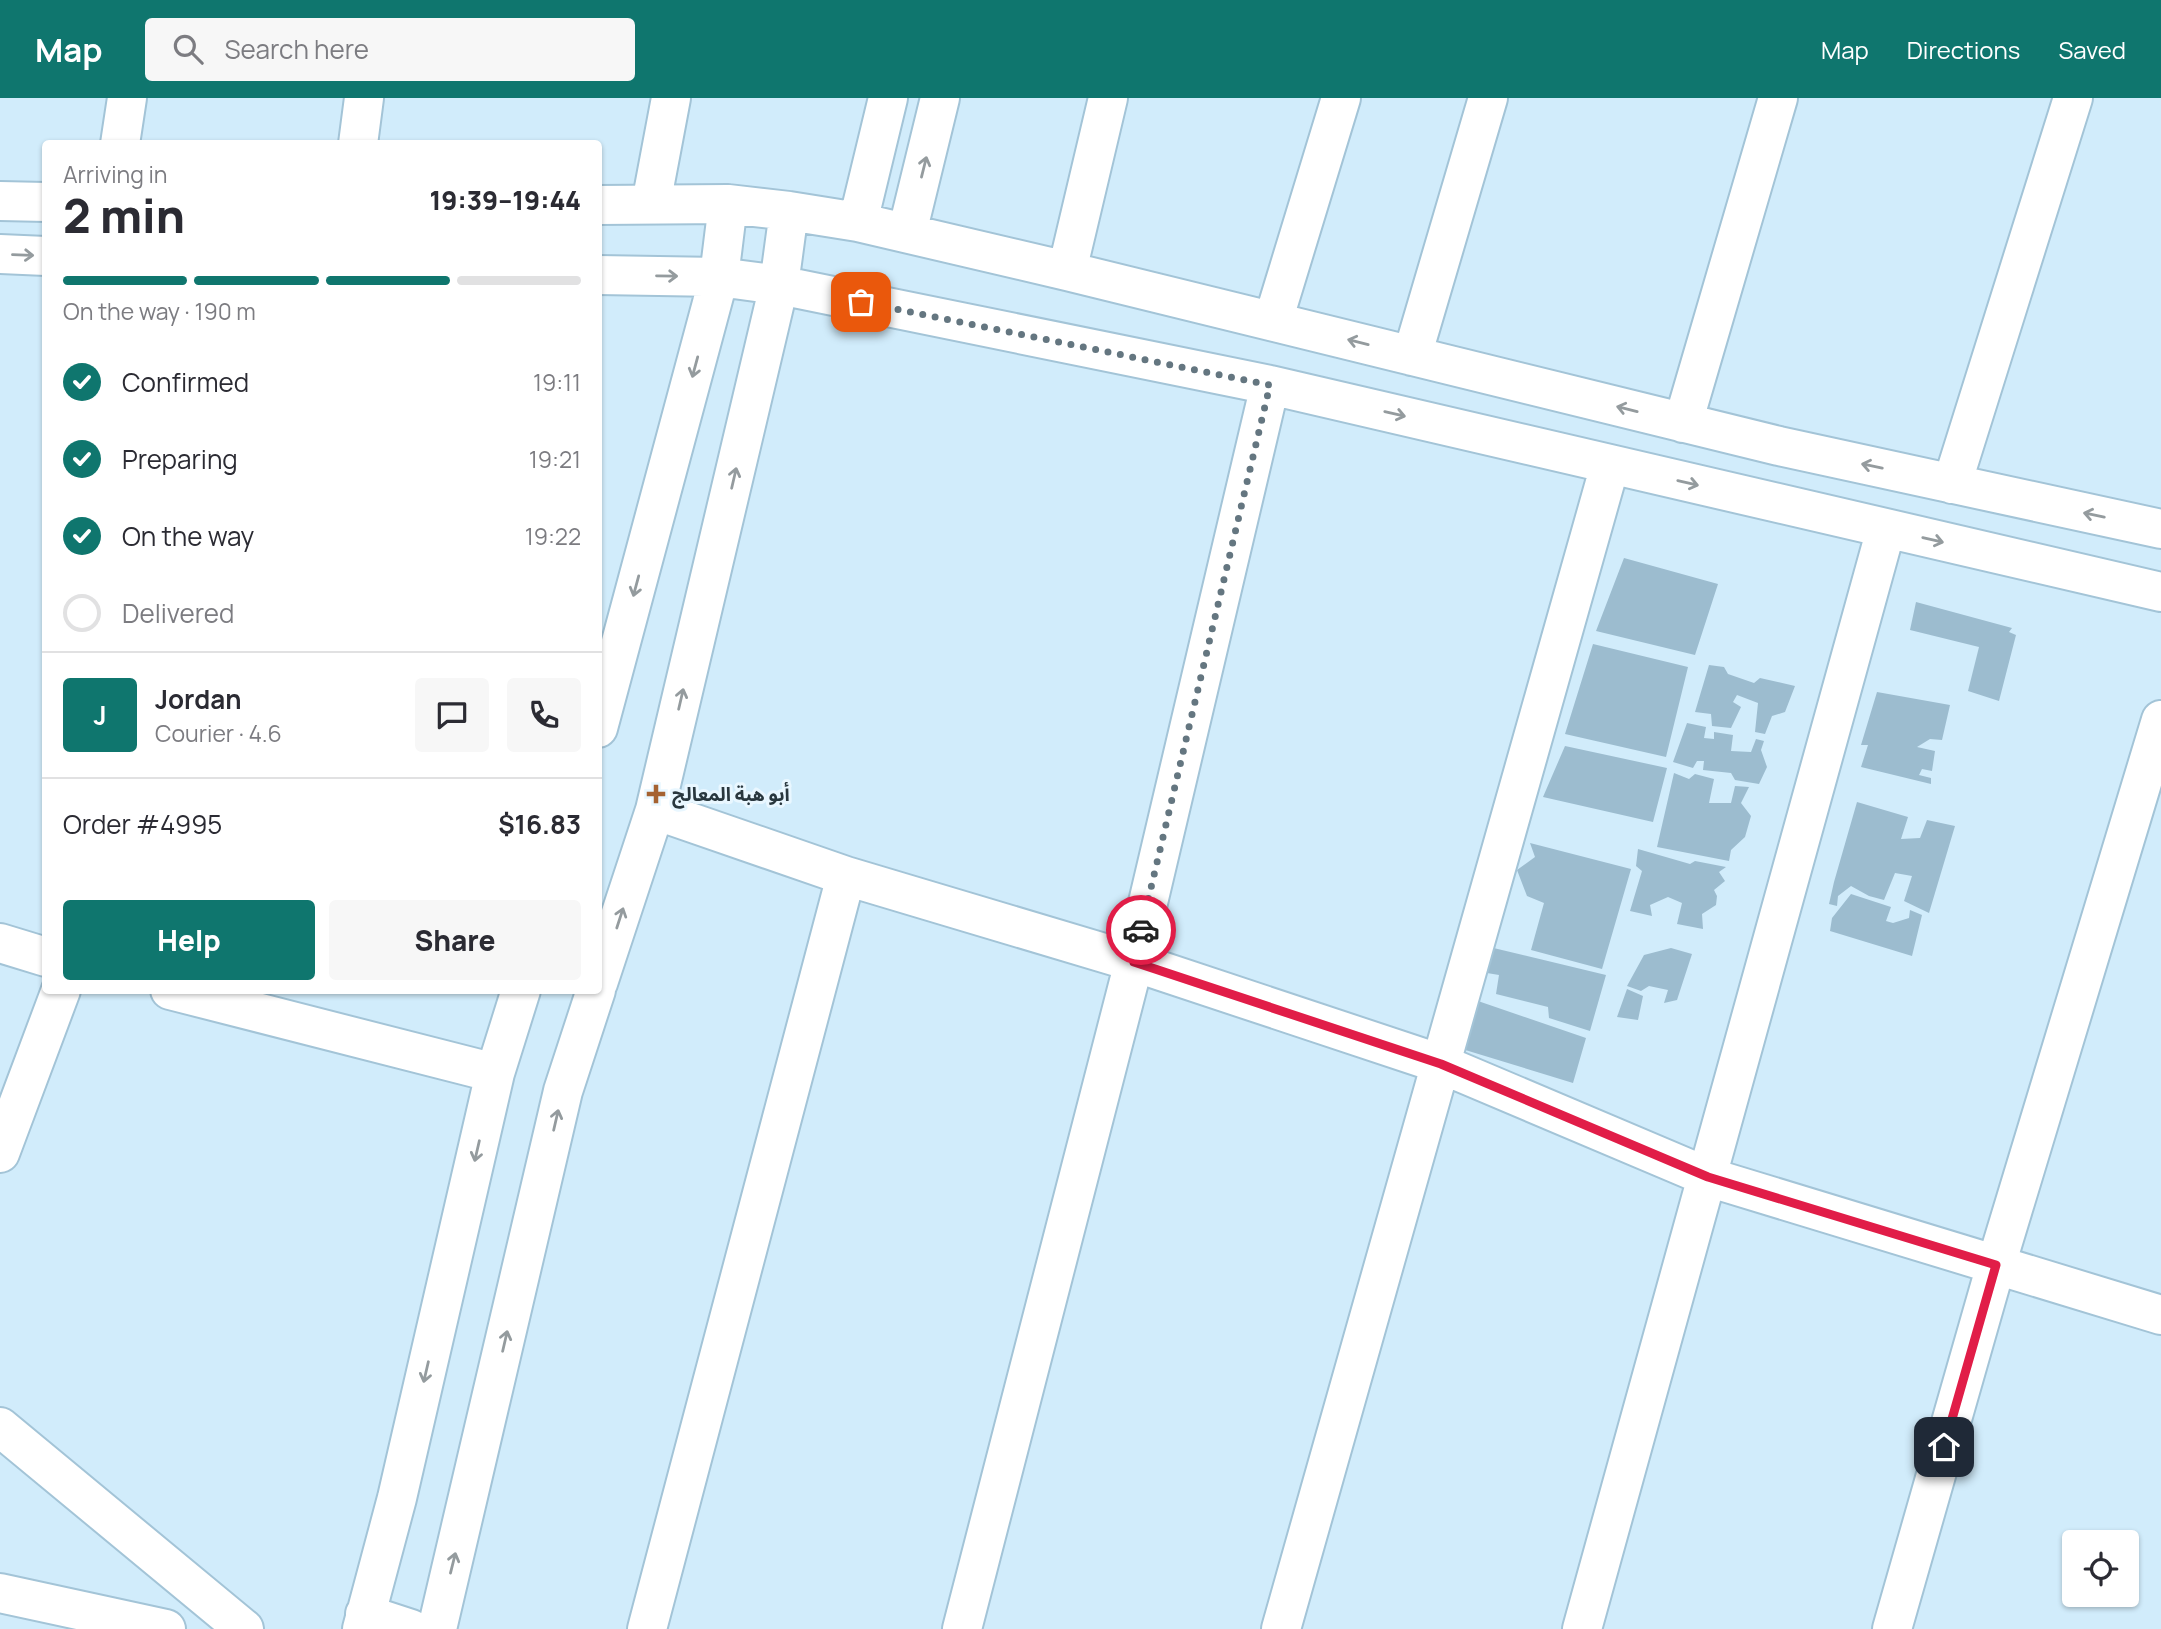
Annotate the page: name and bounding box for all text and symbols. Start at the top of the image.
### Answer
search box [145,18,635,81]
text: Map [35,27,103,72]
icon: search [169,30,207,68]
text: Search here [225,31,369,67]
text: Map [1821,33,1869,66]
text: Directions [1907,33,2020,66]
text: Saved [2058,33,2126,66]
one-way arrow [918,156,931,179]
text: Arriving in [63,158,168,190]
text: 19:39–19:44 [429,182,581,218]
text: 2 min [63,184,185,247]
one-way arrow [11,248,34,261]
one-way arrow [655,269,678,283]
pin [831,272,891,332]
icon: bag [842,283,880,321]
text: On the way · 190 m [63,295,256,327]
one-way arrow [1347,335,1370,348]
one-way arrow [688,355,701,377]
icon: check [63,363,101,401]
text: Confirmed [122,364,249,400]
text: 19:11 [533,366,581,398]
one-way arrow [1616,402,1639,415]
one-way arrow [1383,408,1406,422]
icon: check [63,440,101,478]
text: Preparing [122,441,238,477]
text: 19:21 [529,443,581,475]
one-way arrow [1861,459,1884,473]
one-way arrow [728,467,741,489]
one-way arrow [1676,476,1699,490]
one-way arrow [2083,507,2106,521]
icon: check [63,517,101,555]
text: On the way [122,518,254,554]
text: 19:22 [525,520,581,552]
one-way arrow [1921,533,1944,547]
one-way arrow [629,575,642,597]
text: Delivered [122,595,234,631]
button: chat [415,678,489,752]
button: phone [507,678,581,752]
text: Jordan [155,681,241,717]
one-way arrow [675,688,689,711]
text: J [93,697,107,733]
text: Courier · 4.6 [155,717,282,749]
place label: أبو هبة المعالج [672,781,790,809]
marker: أبو هبة المعالج [646,784,666,804]
text: Order #4995 [63,806,222,842]
text: $16.83 [498,806,581,842]
courier [1106,895,1176,965]
button: Help [63,900,315,980]
button: Share [329,900,581,980]
one-way arrow [615,907,627,929]
icon: car [1122,911,1160,949]
one-way arrow [550,1109,564,1132]
one-way arrow [470,1139,484,1162]
one-way arrow [499,1330,512,1353]
one-way arrow [419,1361,432,1383]
pin [1914,1417,1974,1477]
icon: home [1925,1428,1963,1466]
map controls [2062,1530,2139,1607]
button: locate [2062,1530,2139,1607]
one-way arrow [447,1552,460,1575]

